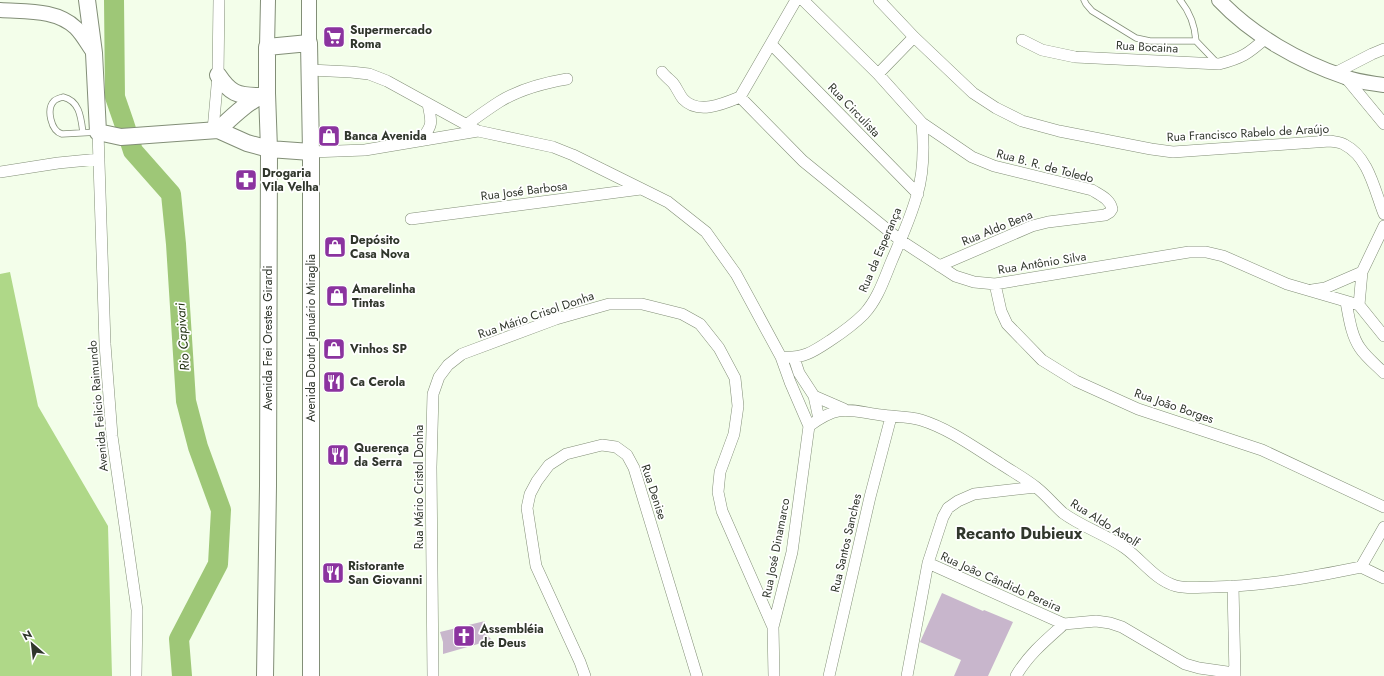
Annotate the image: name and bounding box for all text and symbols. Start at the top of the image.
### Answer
place label: Supermercado Roma [350,21,432,53]
supermarket icon: Supermercado Roma [321,24,347,50]
street label: Rua Bocaina [1115,36,1179,58]
street label: Rua Circulista [824,79,885,141]
street label: Rua Francisco Rabelo de Araújo [1166,120,1330,146]
shop icon: Banca Avenida [316,123,342,149]
place label: Banca Avenida [344,127,427,145]
street label: Rua B. R. de Toledo [994,144,1096,188]
place label: Drogaria Vila Velha [261,164,319,196]
pharmacy icon: Drogaria Vila Velha [233,167,259,193]
street label: Rua José Barbosa [480,177,569,205]
street label: Rua da Esperança [854,205,906,295]
street label: Rua Aldo Bena [959,206,1035,250]
place label: Depósito Casa Nova [350,231,410,263]
shop icon: Depósito Casa Nova [322,234,348,260]
street label: Rua Antônio Silva [997,247,1088,279]
street label: Avenida Doutor Januário Miraglia [302,254,320,422]
street label: Avenida Frei Orestes Girardi [259,265,277,411]
place label: Amarelinha Tintas [351,280,416,312]
shop icon: Amarelinha Tintas [324,283,350,309]
street label: Rua Mário Crisol Donha [476,287,597,343]
water label: Rio Capivari [171,302,194,371]
shop icon: Vinhos SP [321,336,347,362]
street label: Avenida Felicio Raimundo [83,339,113,472]
place label: Vinhos SP [349,340,408,358]
restaurant icon: Ca Cerola [321,369,347,395]
place label: Ca Cerola [350,373,405,391]
street label: Rua João Borges [1132,384,1216,428]
street label: Rua Mário Cristol Donha [410,425,428,549]
place label: Querença da Serra [354,439,409,471]
restaurant icon: Querença da Serra [325,442,351,468]
street label: Rua Denise [637,462,671,522]
street label: Rua Santos Sanches [826,492,866,594]
street label: Rua Aldo Astolf [1067,495,1144,552]
street label: Rua José Dinamarco [758,496,795,599]
district label: Recanto Dubieux [956,522,1083,545]
street label: Rua João Cândido Pereira [938,547,1065,617]
place label: Ristorante San Giovanni [348,557,422,589]
restaurant icon: Ristorante San Giovanni [320,560,346,586]
place label: Assembléia de Deus [479,620,544,652]
church icon: Assembléia de Deus [451,623,477,649]
north arrow [12,624,52,664]
text: N [20,626,35,644]

